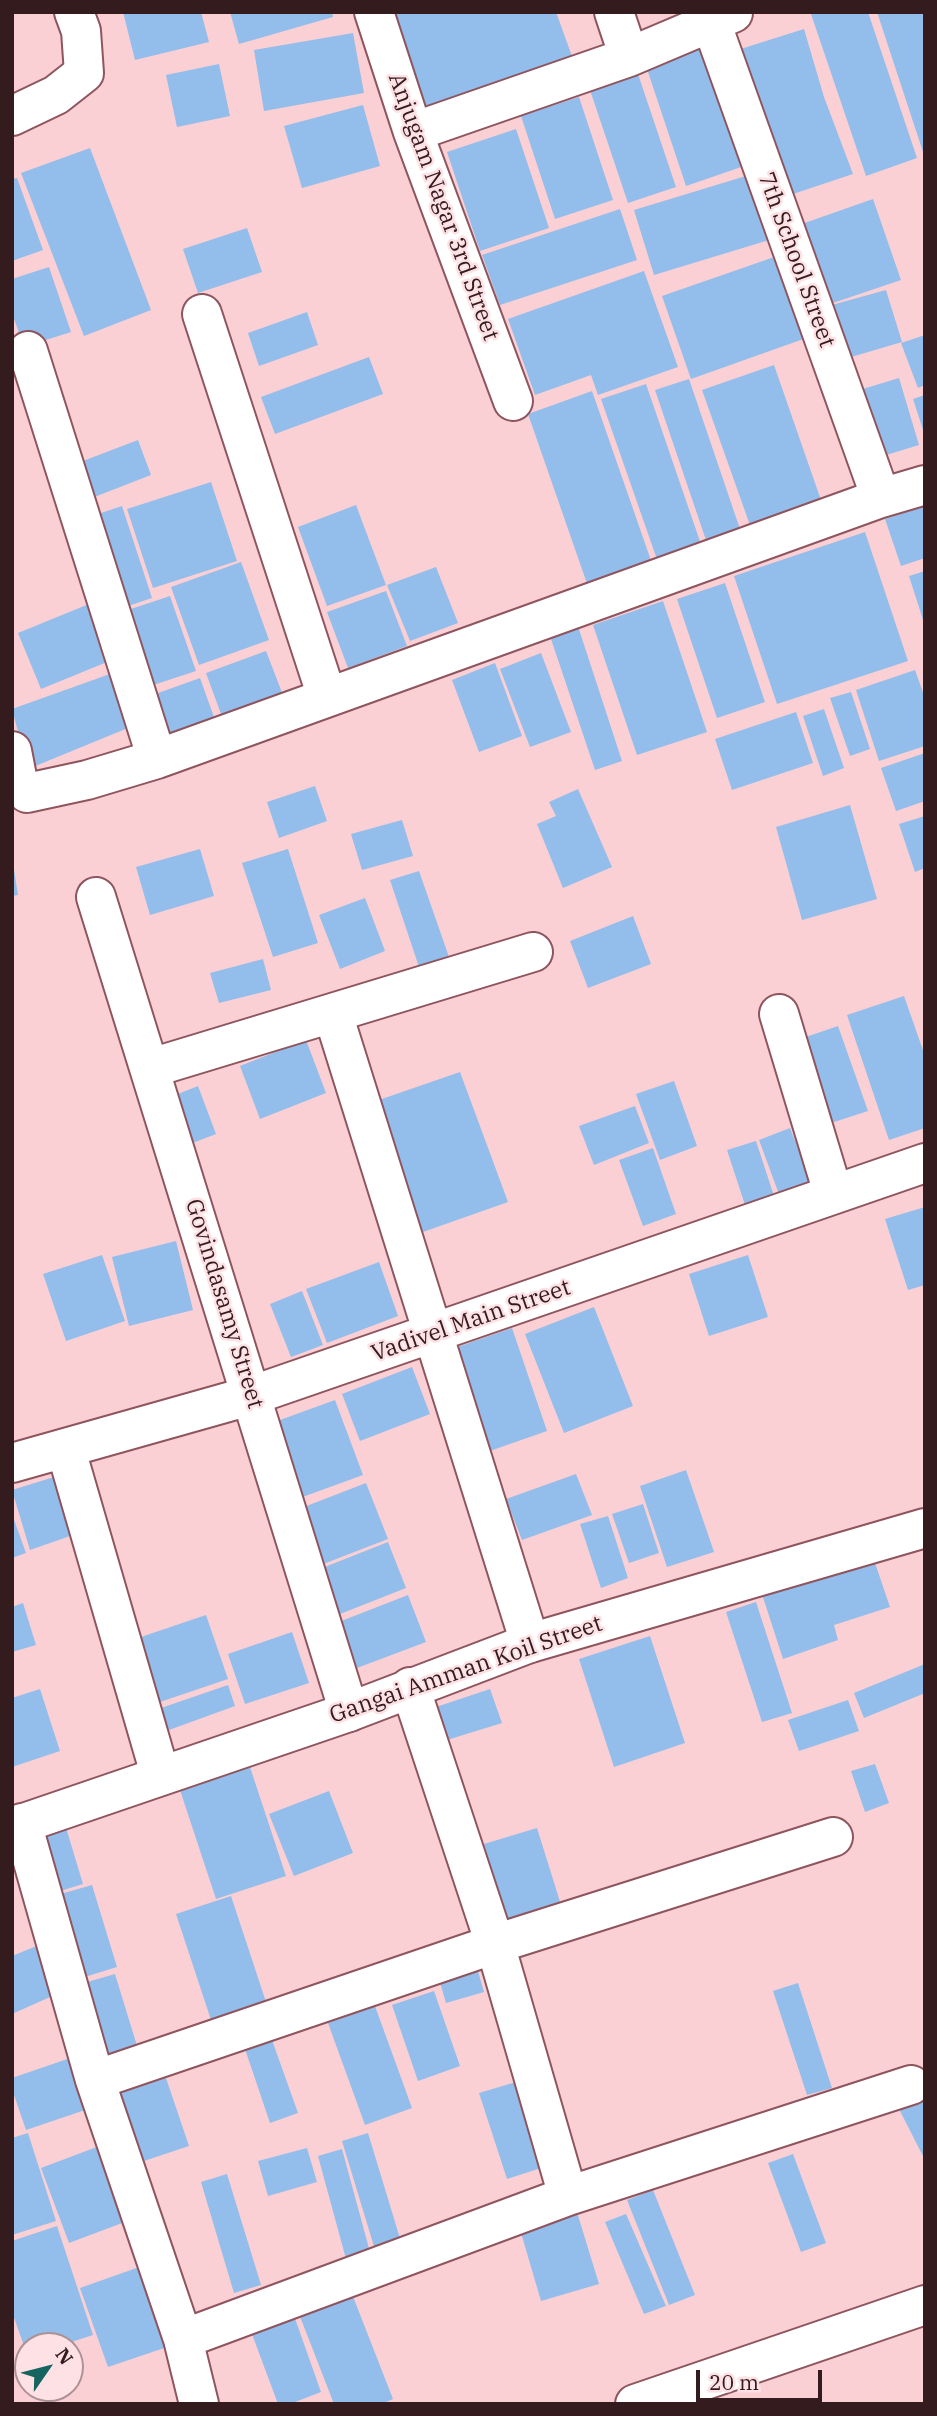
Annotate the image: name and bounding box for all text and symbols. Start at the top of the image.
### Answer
street label: Anjugam Nagar 3rd Street [382,70,504,344]
street label: 7th School Street [752,169,840,351]
street label: Govindasamy Street [179,1196,269,1412]
street label: Vadivel Main Street [368,1274,574,1368]
street label: Gangai Amman Koil Street [326,1610,606,1730]
north arrow [14,2332,84,2402]
text: N [50,2343,79,2369]
scale bar [699,2356,825,2400]
text: 20 m [709,2368,759,2396]

